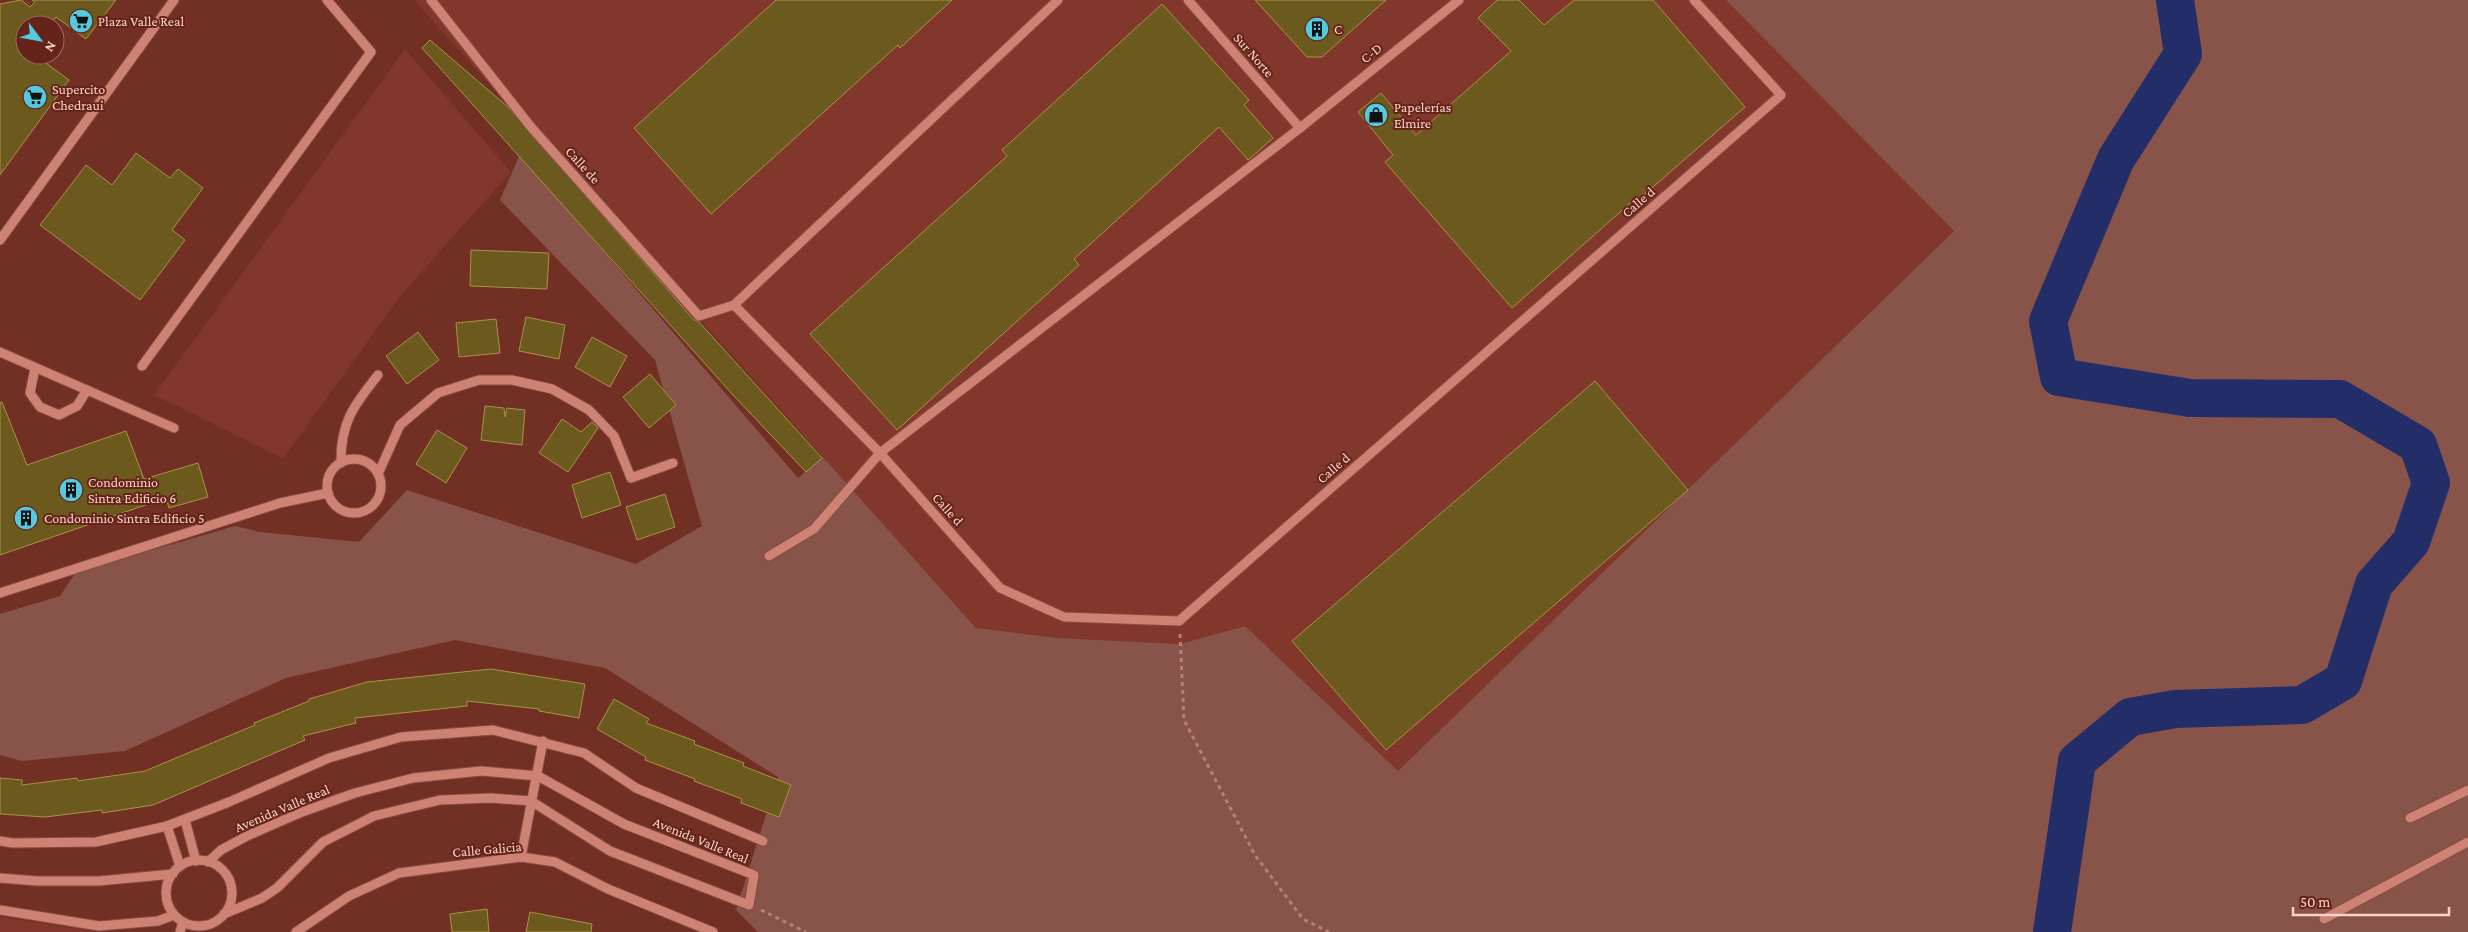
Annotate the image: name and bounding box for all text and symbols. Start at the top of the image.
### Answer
supermarket icon: Plaza Valle Real [68,8,94,34]
place label: Plaza Valle Real [98,13,184,29]
north arrow [15,15,65,65]
building icon: C [1304,16,1330,42]
place label: C [1334,21,1342,37]
street label: Sur Norte [1230,30,1278,80]
text: N [41,39,60,56]
street label: C-D [1357,40,1385,66]
place label: Supercito Chedraui [52,81,105,113]
supermarket icon: Supercito Chedraui [22,84,48,110]
place label: Papelerías Elmire [1394,99,1451,131]
shop icon: Papelerías Elmire [1363,102,1389,128]
street label: Calle de [562,143,604,187]
street label: Calle d [1618,183,1658,221]
street label: Calle d [1313,449,1353,487]
place label: Condominio Sintra Edificio 6 [88,474,176,506]
building icon: Condominio Sintra Edificio 6 [58,477,84,503]
street label: Calle d [929,489,967,529]
building icon: Condominio Sintra Edificio 5 [13,505,39,531]
place label: Condominio Sintra Edificio 5 [44,510,205,526]
street label: Avenida Valle Real [232,781,332,835]
street label: Avenida Valle Real [651,814,751,867]
street label: Calle Galicia [452,838,523,860]
scale bar [2293,884,2449,916]
text: 50 m [2300,894,2330,910]

